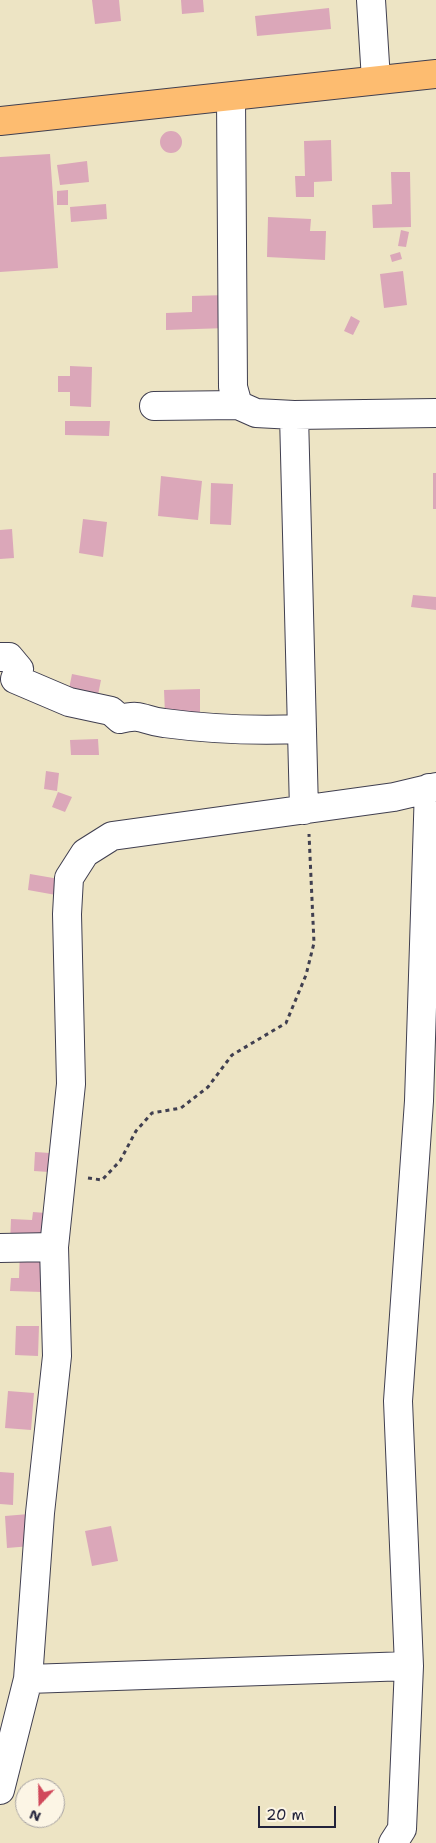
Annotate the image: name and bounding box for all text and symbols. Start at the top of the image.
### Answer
north arrow [15,1778,65,1828]
scale bar [261,1796,338,1828]
text: 20 m [266,1805,305,1825]
text: N [27,1806,43,1826]

